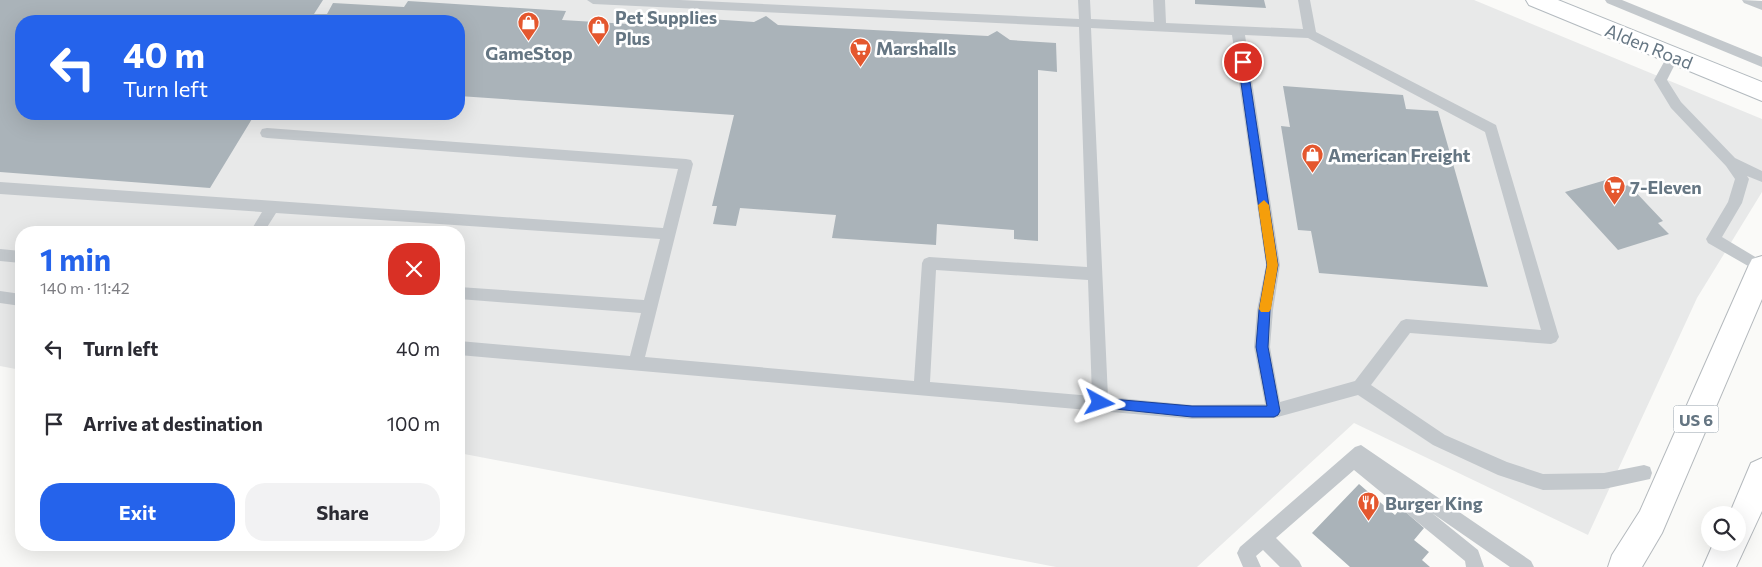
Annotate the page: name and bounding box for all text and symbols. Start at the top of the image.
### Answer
place label: Pet Supplies Plus [615,6,717,49]
shop icon: GameStop [517,11,541,42]
shop icon: Pet Supplies Plus [587,15,611,46]
street label: Alden Road [1602,18,1696,74]
text: 40 m [123,32,205,75]
icon: left [40,35,105,100]
supermarket icon: Marshalls [848,36,872,67]
place label: Marshalls [876,37,956,59]
pin [1222,41,1264,83]
place label: GameStop [485,42,573,64]
icon: arrive [1229,48,1257,76]
text: Turn left [123,75,208,102]
shop icon: American Freight [1300,143,1324,174]
place label: American Freight [1328,144,1471,166]
supermarket icon: 7-Eleven [1602,175,1626,206]
place label: 7-Eleven [1630,176,1702,198]
text: 1 min [40,240,111,277]
button: close [388,243,440,295]
text: 140 m · 11:42 [40,278,130,297]
icon: left [40,335,68,363]
text: Turn left [83,337,158,360]
text: 40 m [396,337,440,360]
position arrow [1073,376,1125,428]
road number: US 6 [1674,406,1718,432]
icon: arrive [40,410,68,438]
text: Arrive at destination [83,412,263,435]
text: 100 m [387,412,440,435]
button: Exit [40,483,235,541]
button: Share [245,483,440,541]
restaurant icon: Burger King [1357,491,1381,522]
place label: Burger King [1385,492,1483,514]
map controls [1701,506,1746,551]
button: search [1701,506,1746,551]

